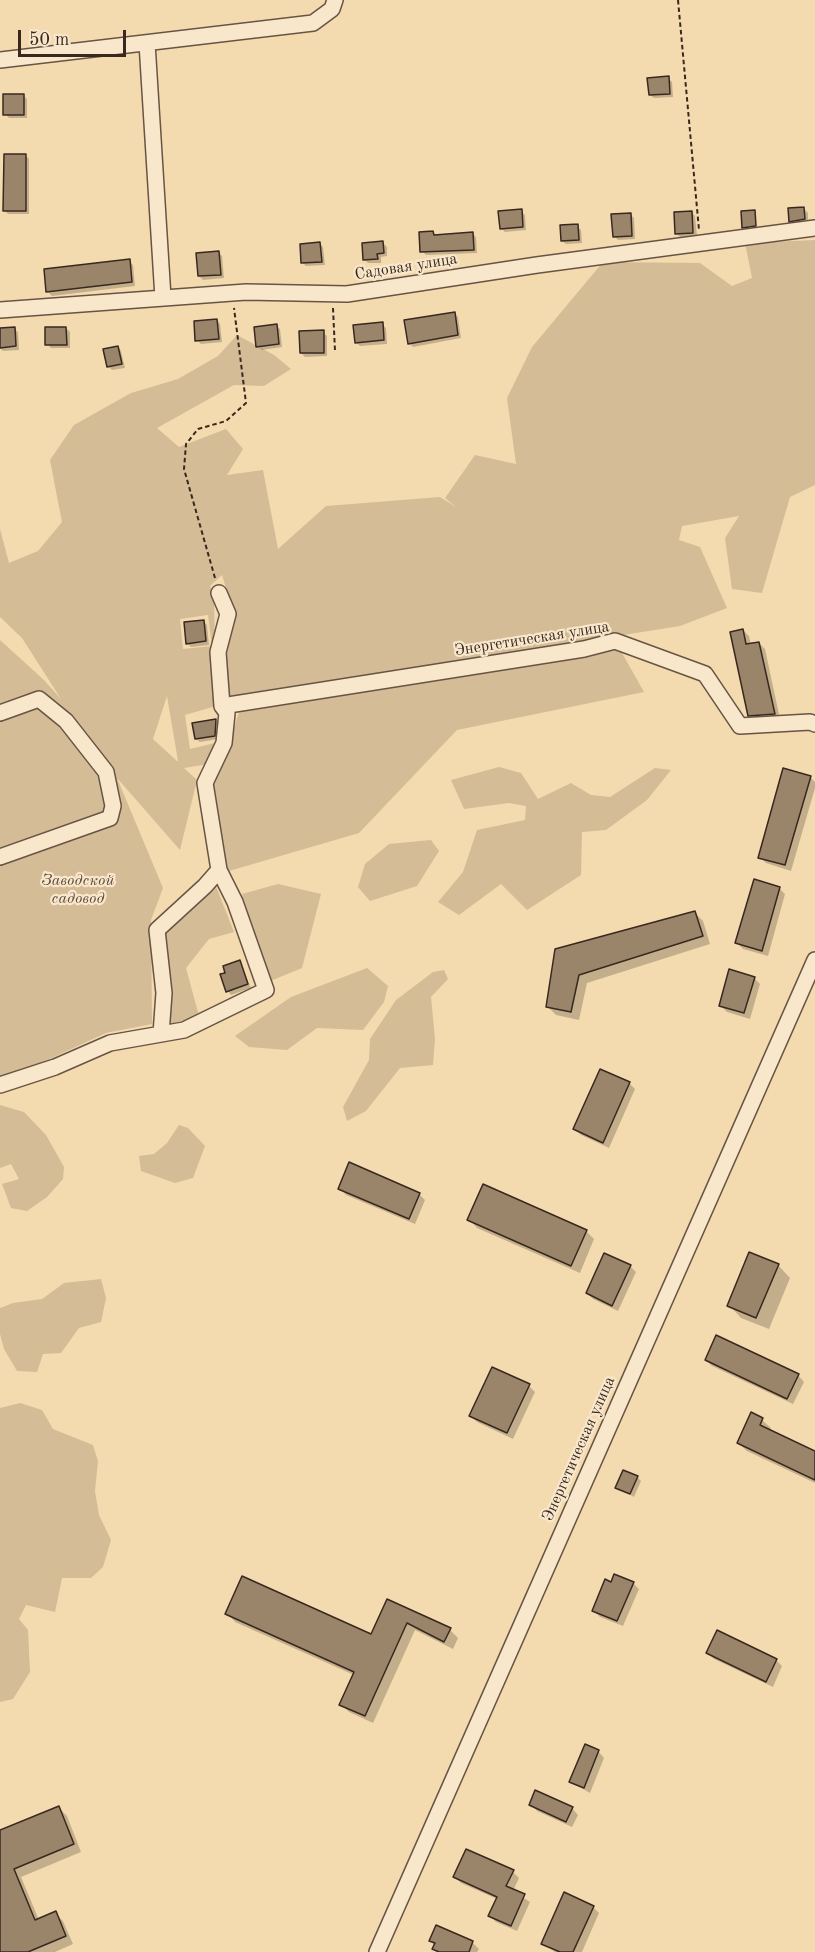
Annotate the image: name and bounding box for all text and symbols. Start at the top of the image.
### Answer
scale bar [21,18,129,56]
text: 50 m [29,31,69,49]
street label: Садовая улица [353,249,459,285]
street label: Энергетическая улица [453,617,611,661]
park label: Заводской садовод [41,871,115,909]
street label: Энергетическая улица [538,1374,620,1524]

